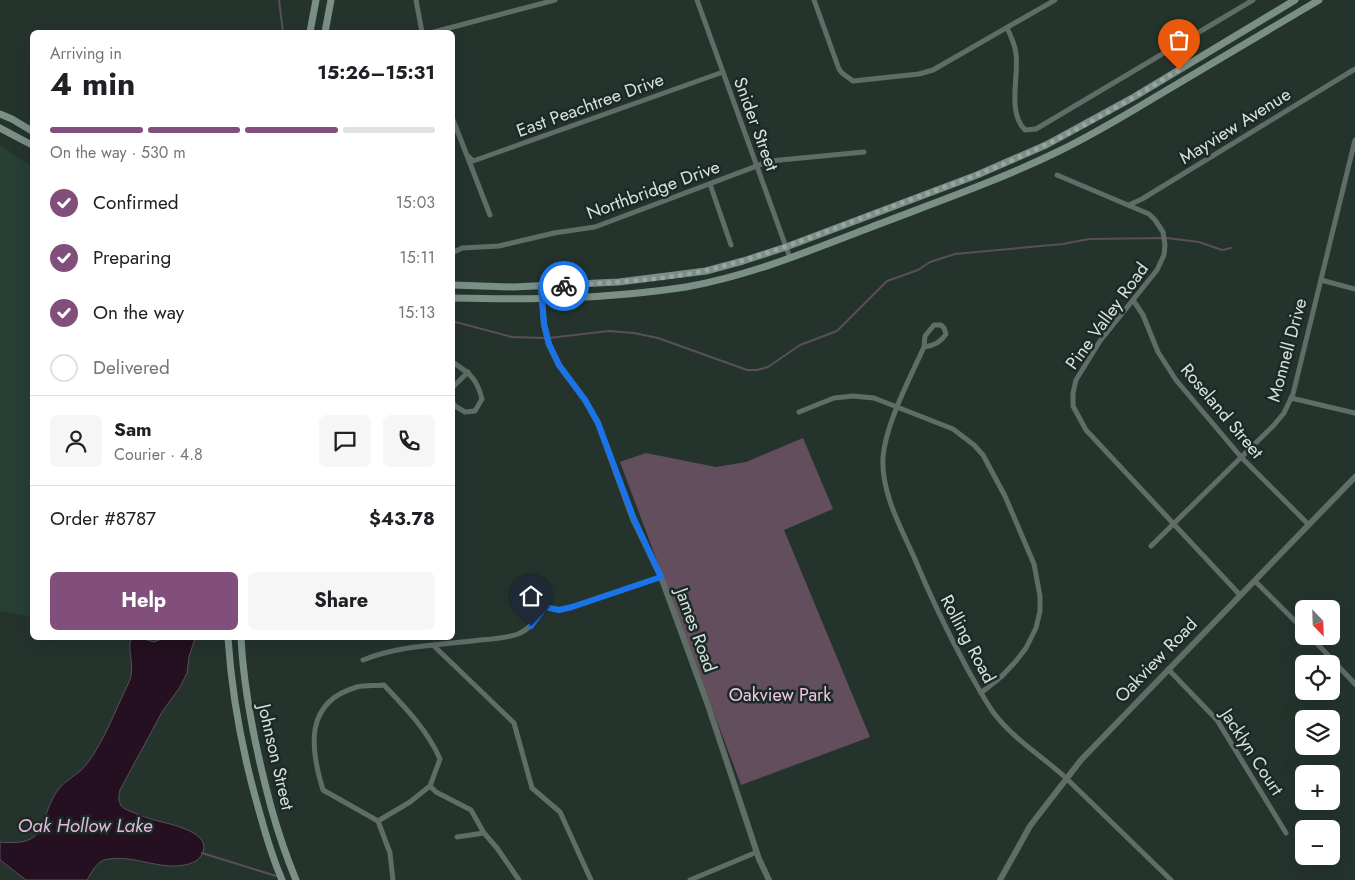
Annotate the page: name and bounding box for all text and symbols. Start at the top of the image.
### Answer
pin [1158,19,1200,70]
icon: bag [1165,26,1193,54]
text: Arriving in [50,42,122,65]
text: 15:26–15:31 [317,59,435,86]
text: 4 min [50,61,135,107]
street label: East Peachtree Drive [513,66,667,144]
street label: Snider Street [727,73,785,175]
street label: Mayview Avenue [1174,81,1296,171]
text: On the way · 530 m [50,141,186,164]
street label: Northbridge Drive [583,154,723,226]
icon: check [50,189,78,217]
text: Confirmed [93,189,179,216]
text: 15:03 [396,191,435,214]
icon: check [50,244,78,272]
text: Preparing [93,244,171,271]
text: 15:11 [400,246,435,269]
street label: Pine Valley Road [1059,257,1155,375]
courier [539,261,589,311]
icon: bike [550,272,578,300]
street label: Monnell Drive [1261,295,1313,405]
icon: check [50,299,78,327]
text: On the way [93,299,184,326]
text: 15:13 [398,301,435,324]
text: Delivered [93,354,170,381]
street label: Roseland Street [1174,358,1270,465]
button: person [50,415,102,467]
button: chat [319,415,371,467]
button: phone [383,415,435,467]
text: Sam [114,416,152,443]
text: Courier · 4.8 [114,443,203,466]
text: Order #8787 [50,505,156,532]
text: $43.78 [369,505,435,532]
button: Help [50,572,238,630]
button: Share [248,572,435,630]
pin [510,575,552,626]
icon: home [517,582,545,610]
street label: James Road [668,582,723,676]
street label: Rolling Road [934,590,1002,688]
north arrow [1295,600,1340,645]
map controls [1295,600,1340,865]
street label: Oakview Road [1109,612,1203,708]
button: locate [1295,655,1340,700]
park label: Oakview Park [729,682,831,708]
street label: Johnson Street [251,700,301,813]
street label: Jacklyn Court [1213,702,1290,801]
button: layers [1295,710,1340,755]
button: + [1295,765,1340,810]
water label: Oak Hollow Lake [18,812,153,839]
button: − [1295,820,1340,865]

